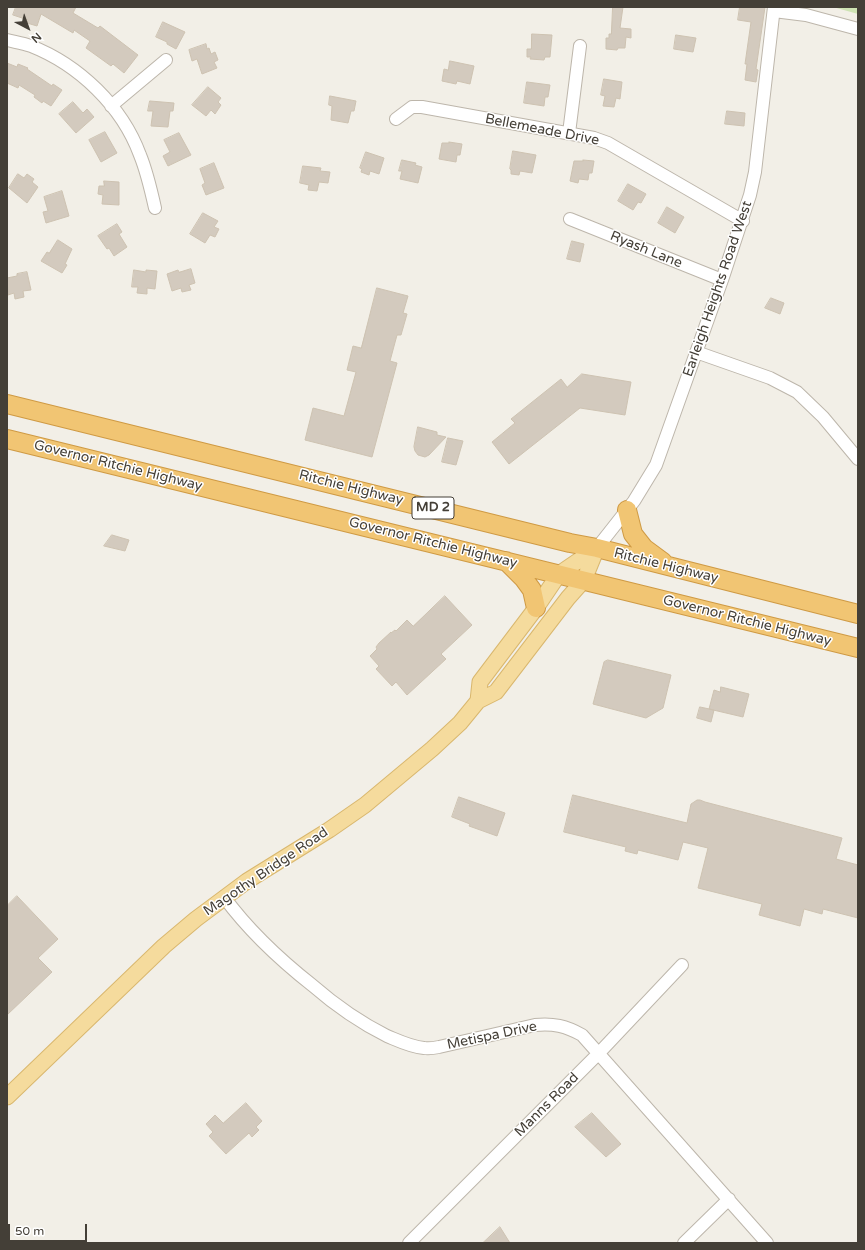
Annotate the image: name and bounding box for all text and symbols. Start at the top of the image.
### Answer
north arrow [8,8,48,48]
text: N [29,30,44,45]
street label: Bellemeade Drive [483,111,601,149]
street label: Earleigh Heights Road West [680,199,756,379]
street label: Ryash Lane [607,228,685,272]
street label: Governor Ritchie Highway [32,437,204,495]
street label: Ritchie Highway [297,467,405,509]
road number: MD 2 [412,497,454,519]
street label: Governor Ritchie Highway [347,514,519,572]
street label: Ritchie Highway [612,545,720,587]
street label: Governor Ritchie Highway [661,592,833,650]
street label: Magothy Bridge Road [201,824,331,920]
street label: Metispa Drive [445,1018,539,1054]
street label: Manns Road [511,1069,583,1141]
scale bar [10,1216,89,1242]
text: 50 m [15,1224,44,1238]

